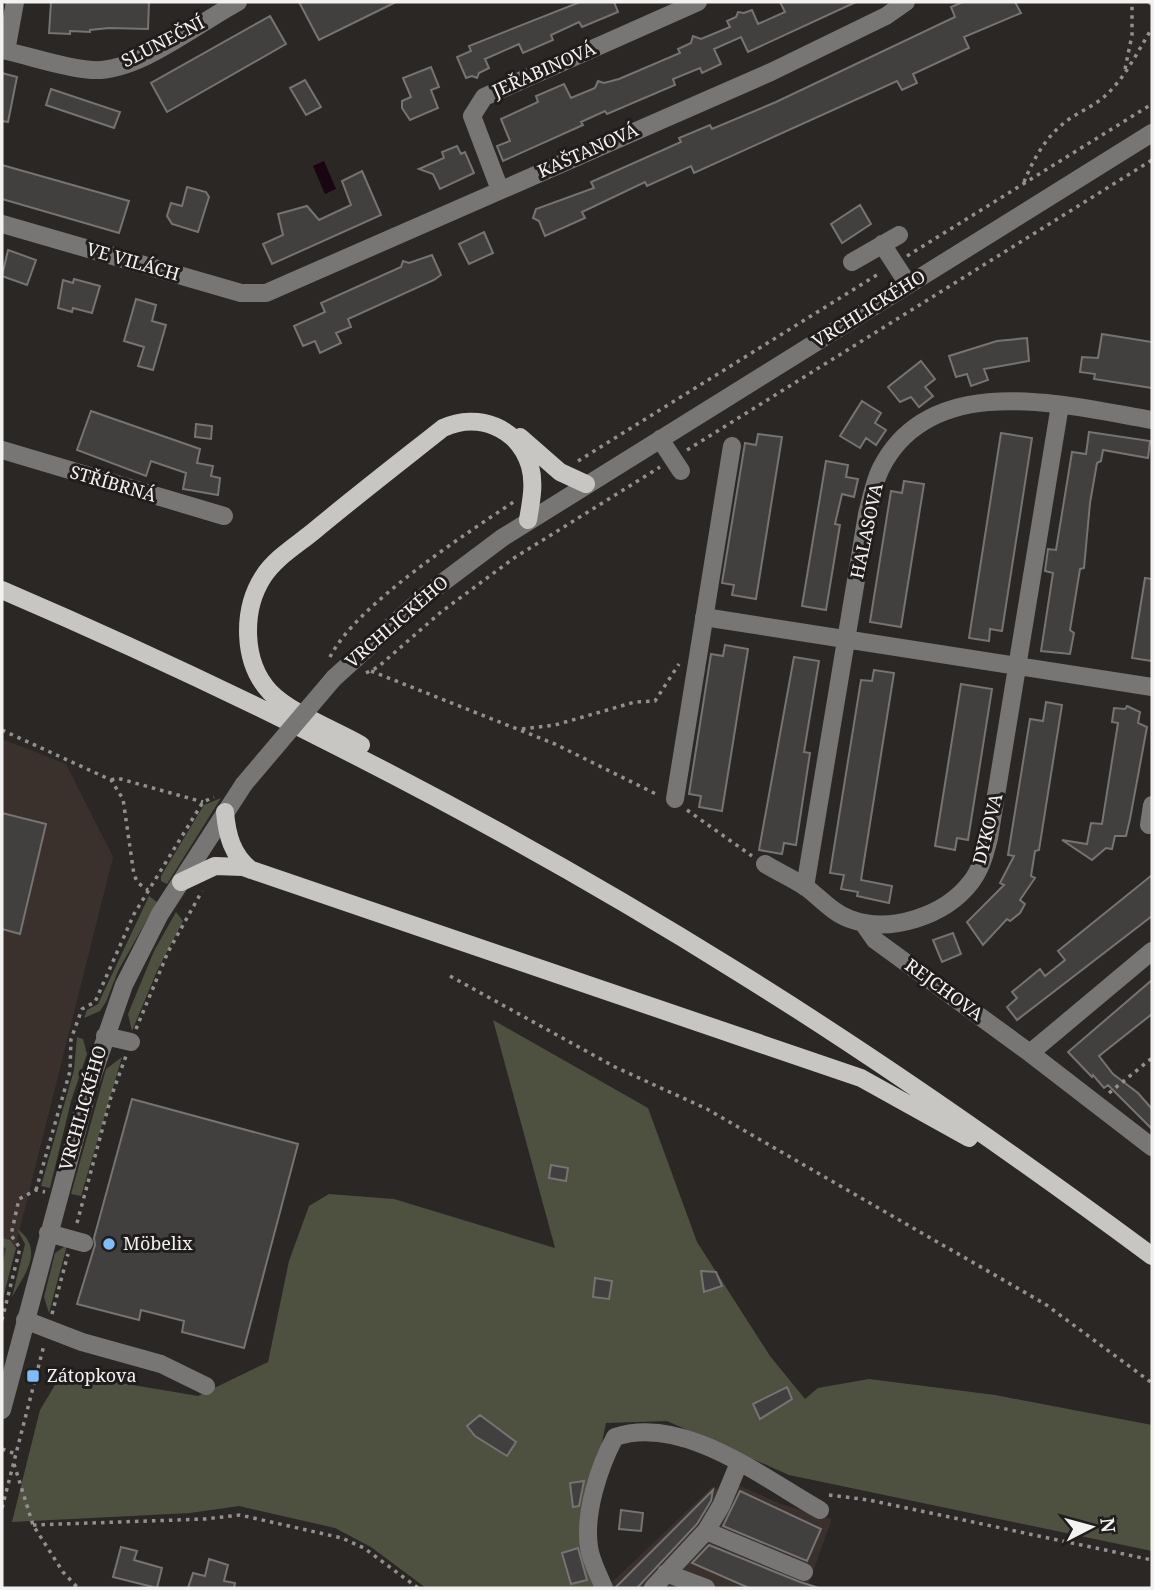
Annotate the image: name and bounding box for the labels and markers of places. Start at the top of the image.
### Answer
place label: Möbelix [123,1231,193,1255]
marker: Möbelix [101,1236,117,1252]
place label: Zátopkova [47,1363,137,1387]
marker: Zátopkova [25,1368,41,1384]

